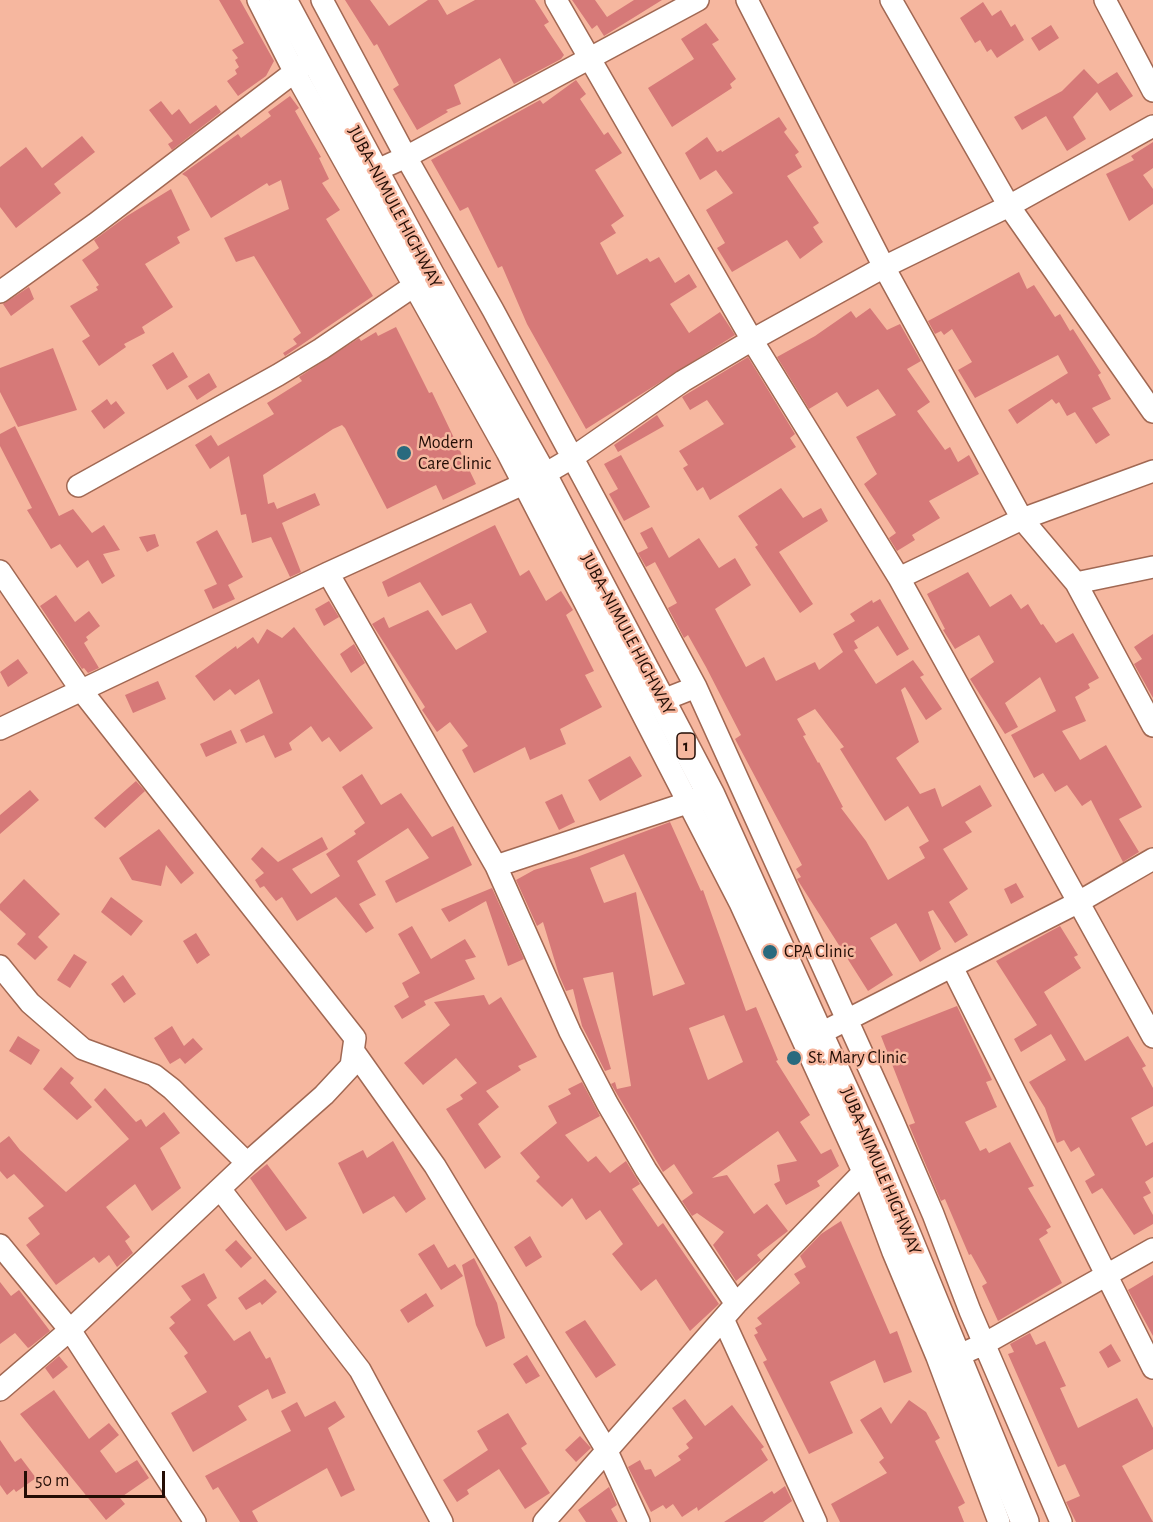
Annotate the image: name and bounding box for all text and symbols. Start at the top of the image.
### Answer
street label: JUBA–NIMULE HIGHWAY [343,122,447,292]
place label: Modern Care Clinic [418,432,491,474]
marker: Modern Care Clinic [395,444,413,462]
street label: JUBA–NIMULE HIGHWAY [576,549,680,719]
road number: 1 [677,733,695,759]
place label: CPA Clinic [784,941,854,963]
marker: CPA Clinic [761,943,779,961]
place label: St. Mary Clinic [808,1047,906,1069]
marker: St. Mary Clinic [785,1049,803,1067]
street label: JUBA–NIMULE HIGHWAY [836,1084,926,1258]
scale bar [27,1459,168,1497]
text: 50 m [35,1472,69,1490]

